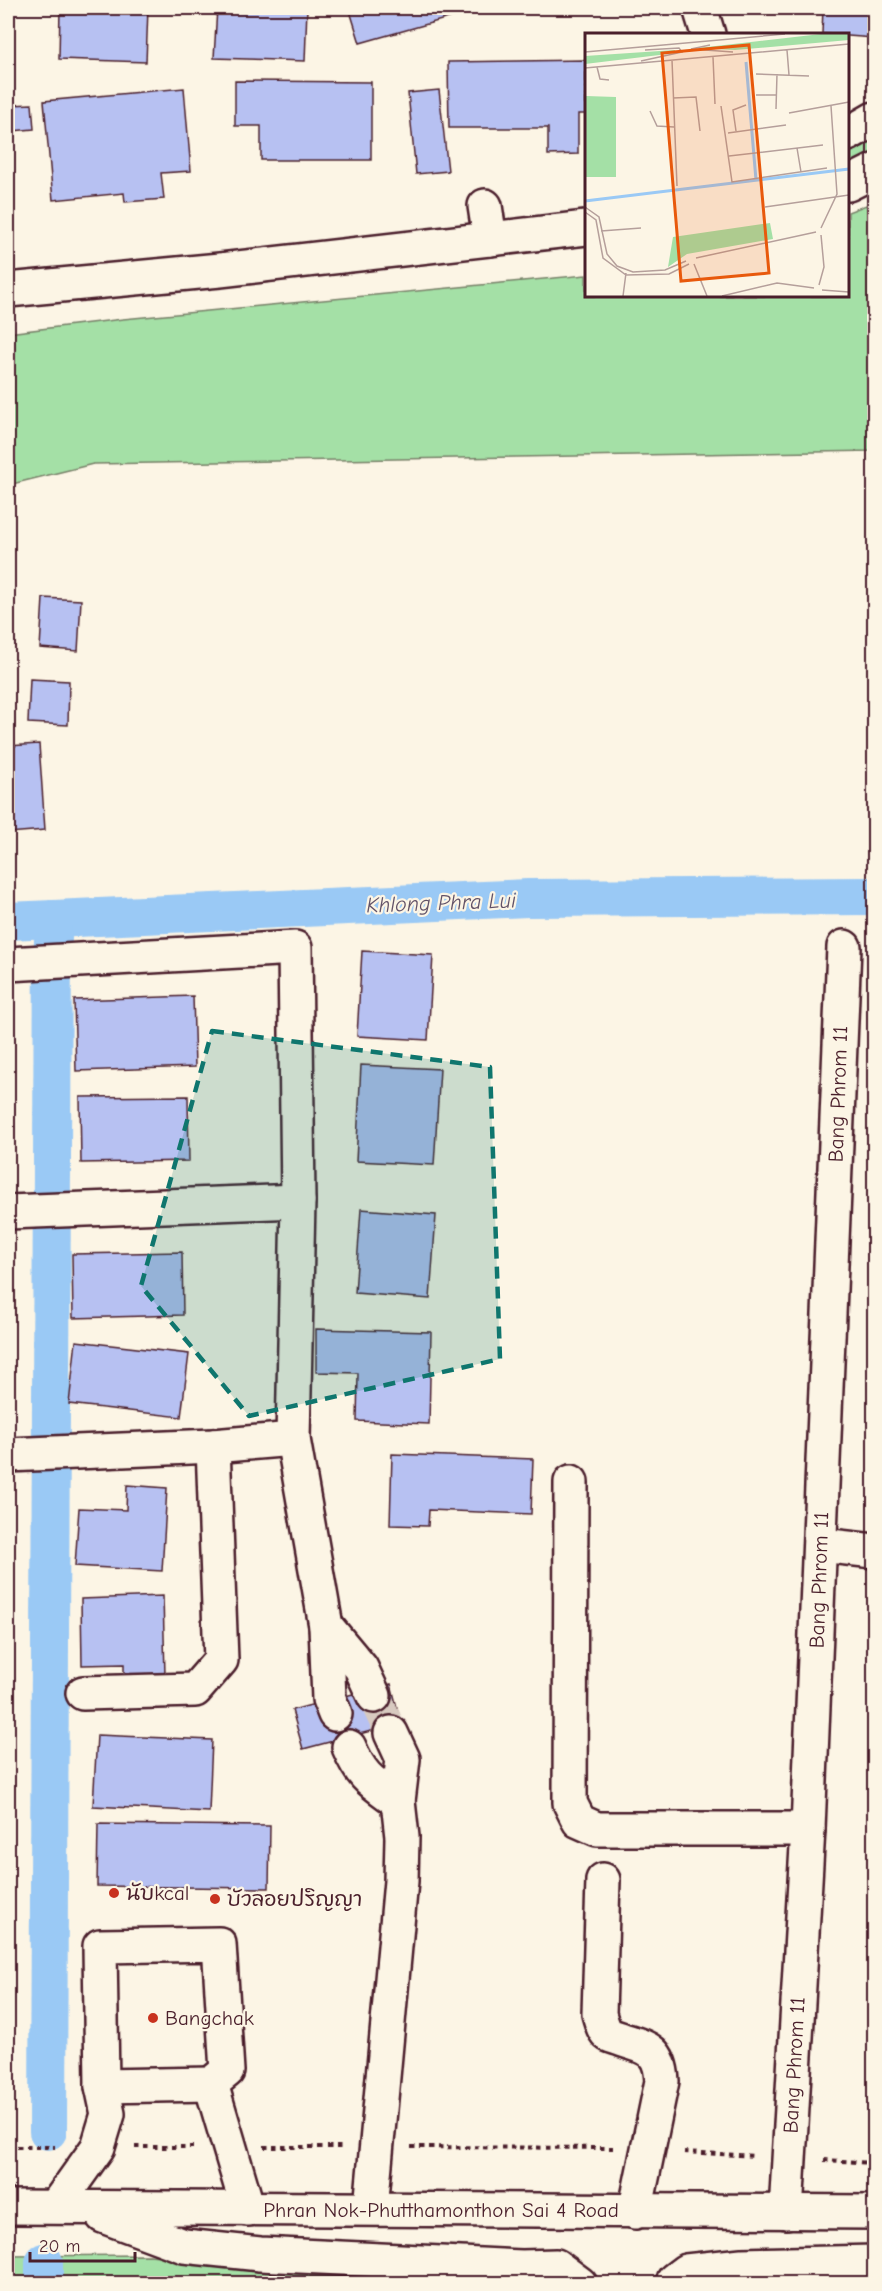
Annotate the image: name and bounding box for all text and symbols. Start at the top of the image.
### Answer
inset map [585,33,849,297]
water label: Khlong Phra Lui [366,887,517,919]
street label: Bang Phrom 11 [824,1025,852,1163]
street label: Bang Phrom 11 [805,1511,833,1649]
place label: นับkcal [126,1881,189,1905]
marker: นับkcal [107,1886,121,1900]
place label: บัวลอยปริญญา [227,1887,362,1911]
marker: บัวลอยปริญญา [208,1892,222,1906]
street label: Bang Phrom 11 [778,1996,810,2134]
place label: Bangchak [165,2006,254,2030]
marker: Bangchak [146,2011,160,2025]
street label: Phran Nok-Phutthamonthon Sai 4 Road [263,2198,619,2222]
scale bar [30,2225,135,2263]
text: 20 m [39,2236,80,2257]

